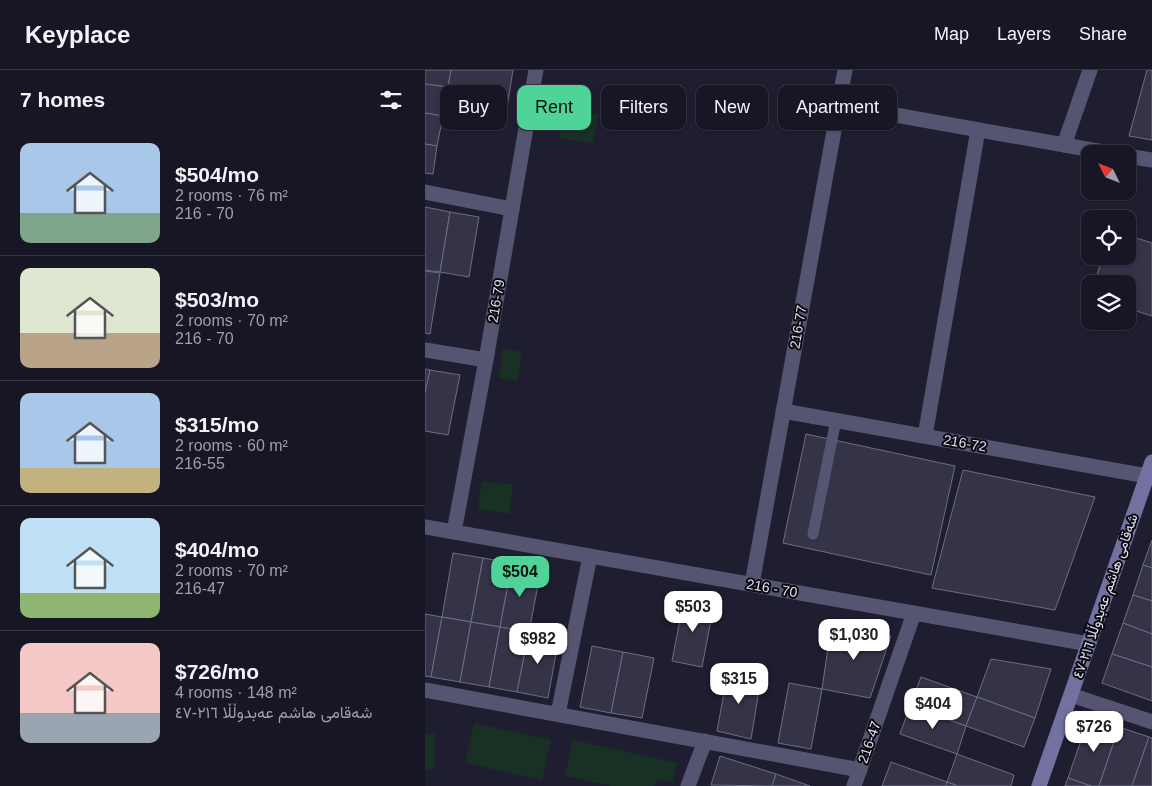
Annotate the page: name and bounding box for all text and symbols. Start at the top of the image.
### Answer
text: Keyplace [25,21,130,48]
text: Map [934,24,969,44]
text: Layers [997,24,1051,44]
text: Share [1079,24,1127,44]
chip: Buy [440,85,507,130]
chip: Rent [517,85,591,130]
chip: Filters [601,85,686,130]
chip: New [696,85,768,130]
chip: Apartment [778,85,897,130]
icon: filters [377,86,405,114]
text: 7 homes [20,88,105,111]
north arrow [1081,145,1136,200]
map controls [1081,145,1136,330]
icon: home [60,163,120,223]
text: $504/mo [175,163,259,186]
text: 2 rooms · 76 m² [175,187,288,204]
text: 216 - 70 [175,205,234,222]
button: locate [1081,210,1136,265]
button: layers [1081,275,1136,330]
street label: 216-79 [484,278,508,324]
icon: home [60,288,120,348]
text: $503/mo [175,288,259,311]
street label: 216-77 [786,304,810,350]
text: 2 rooms · 70 m² [175,312,288,329]
text: 216 - 70 [175,330,234,347]
icon: home [60,413,120,473]
text: $315/mo [175,413,259,436]
street label: 216-72 [942,431,988,455]
text: 2 rooms · 60 m² [175,437,288,454]
text: 216-55 [175,455,225,472]
street label: شەقامی هاشم عەبدوڵڵا ٢١٦-٤٧ [1069,512,1142,681]
icon: home [60,538,120,598]
text: $404/mo [175,538,259,561]
pin: $504 [490,556,550,598]
text: 2 rooms · 70 m² [175,562,288,579]
text: $504 [502,563,538,580]
street label: 216 - 70 [745,576,799,600]
text: 216-47 [175,580,225,597]
pin: $503 [663,590,723,633]
text: $503 [675,598,711,615]
pin: $1,030 [813,618,895,661]
pin: $982 [508,622,568,665]
text: $1,030 [830,626,878,643]
text: $982 [520,630,556,647]
text: $726/mo [175,660,259,683]
pin: $315 [709,662,769,705]
icon: home [60,663,120,723]
text: $315 [721,670,757,687]
text: 4 rooms · 148 m² [175,684,297,701]
pin: $404 [903,688,963,730]
text: $404 [915,695,951,712]
text: شەقامی هاشم عەبدوڵڵا ٢١٦-٤٧ [175,704,372,721]
pin: $726 [1064,710,1124,753]
text: $726 [1076,718,1112,735]
street label: 216-47 [854,719,884,765]

